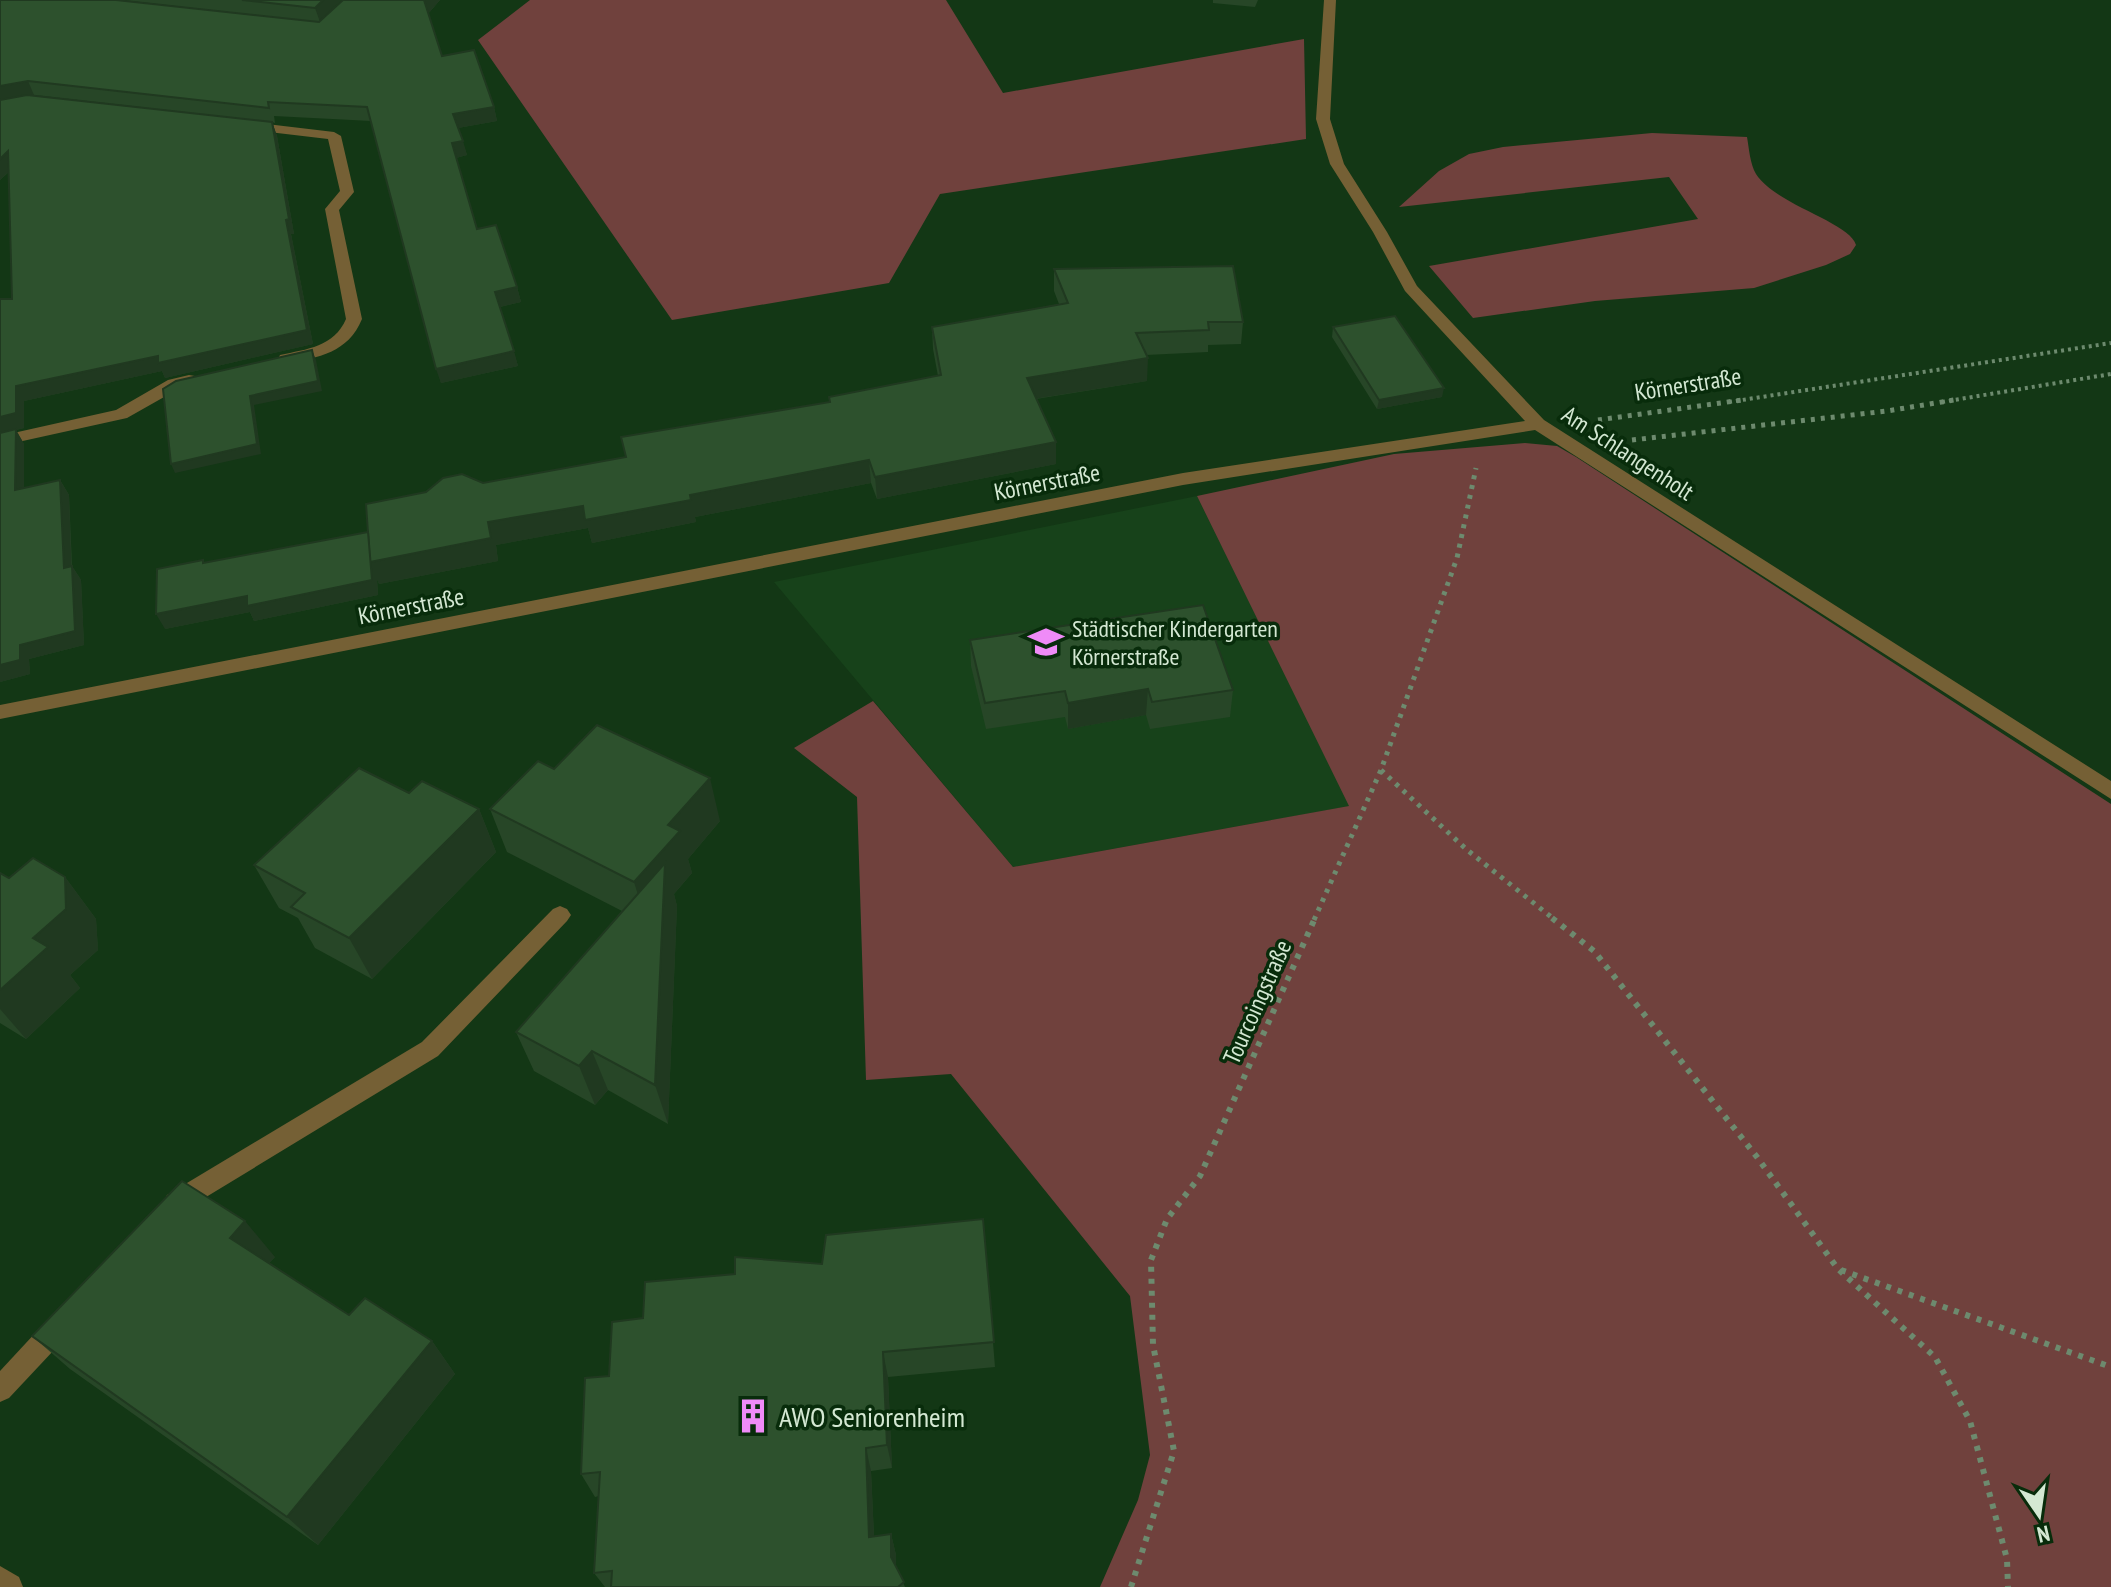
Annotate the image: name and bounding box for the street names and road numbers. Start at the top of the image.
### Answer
street label: Körnerstraße [1633,360,1743,408]
street label: Am Schlangenholt [1556,399,1700,507]
street label: Körnerstraße [991,457,1103,507]
street label: Körnerstraße [355,581,467,631]
street label: Tourcoingstraße [1216,935,1298,1069]

